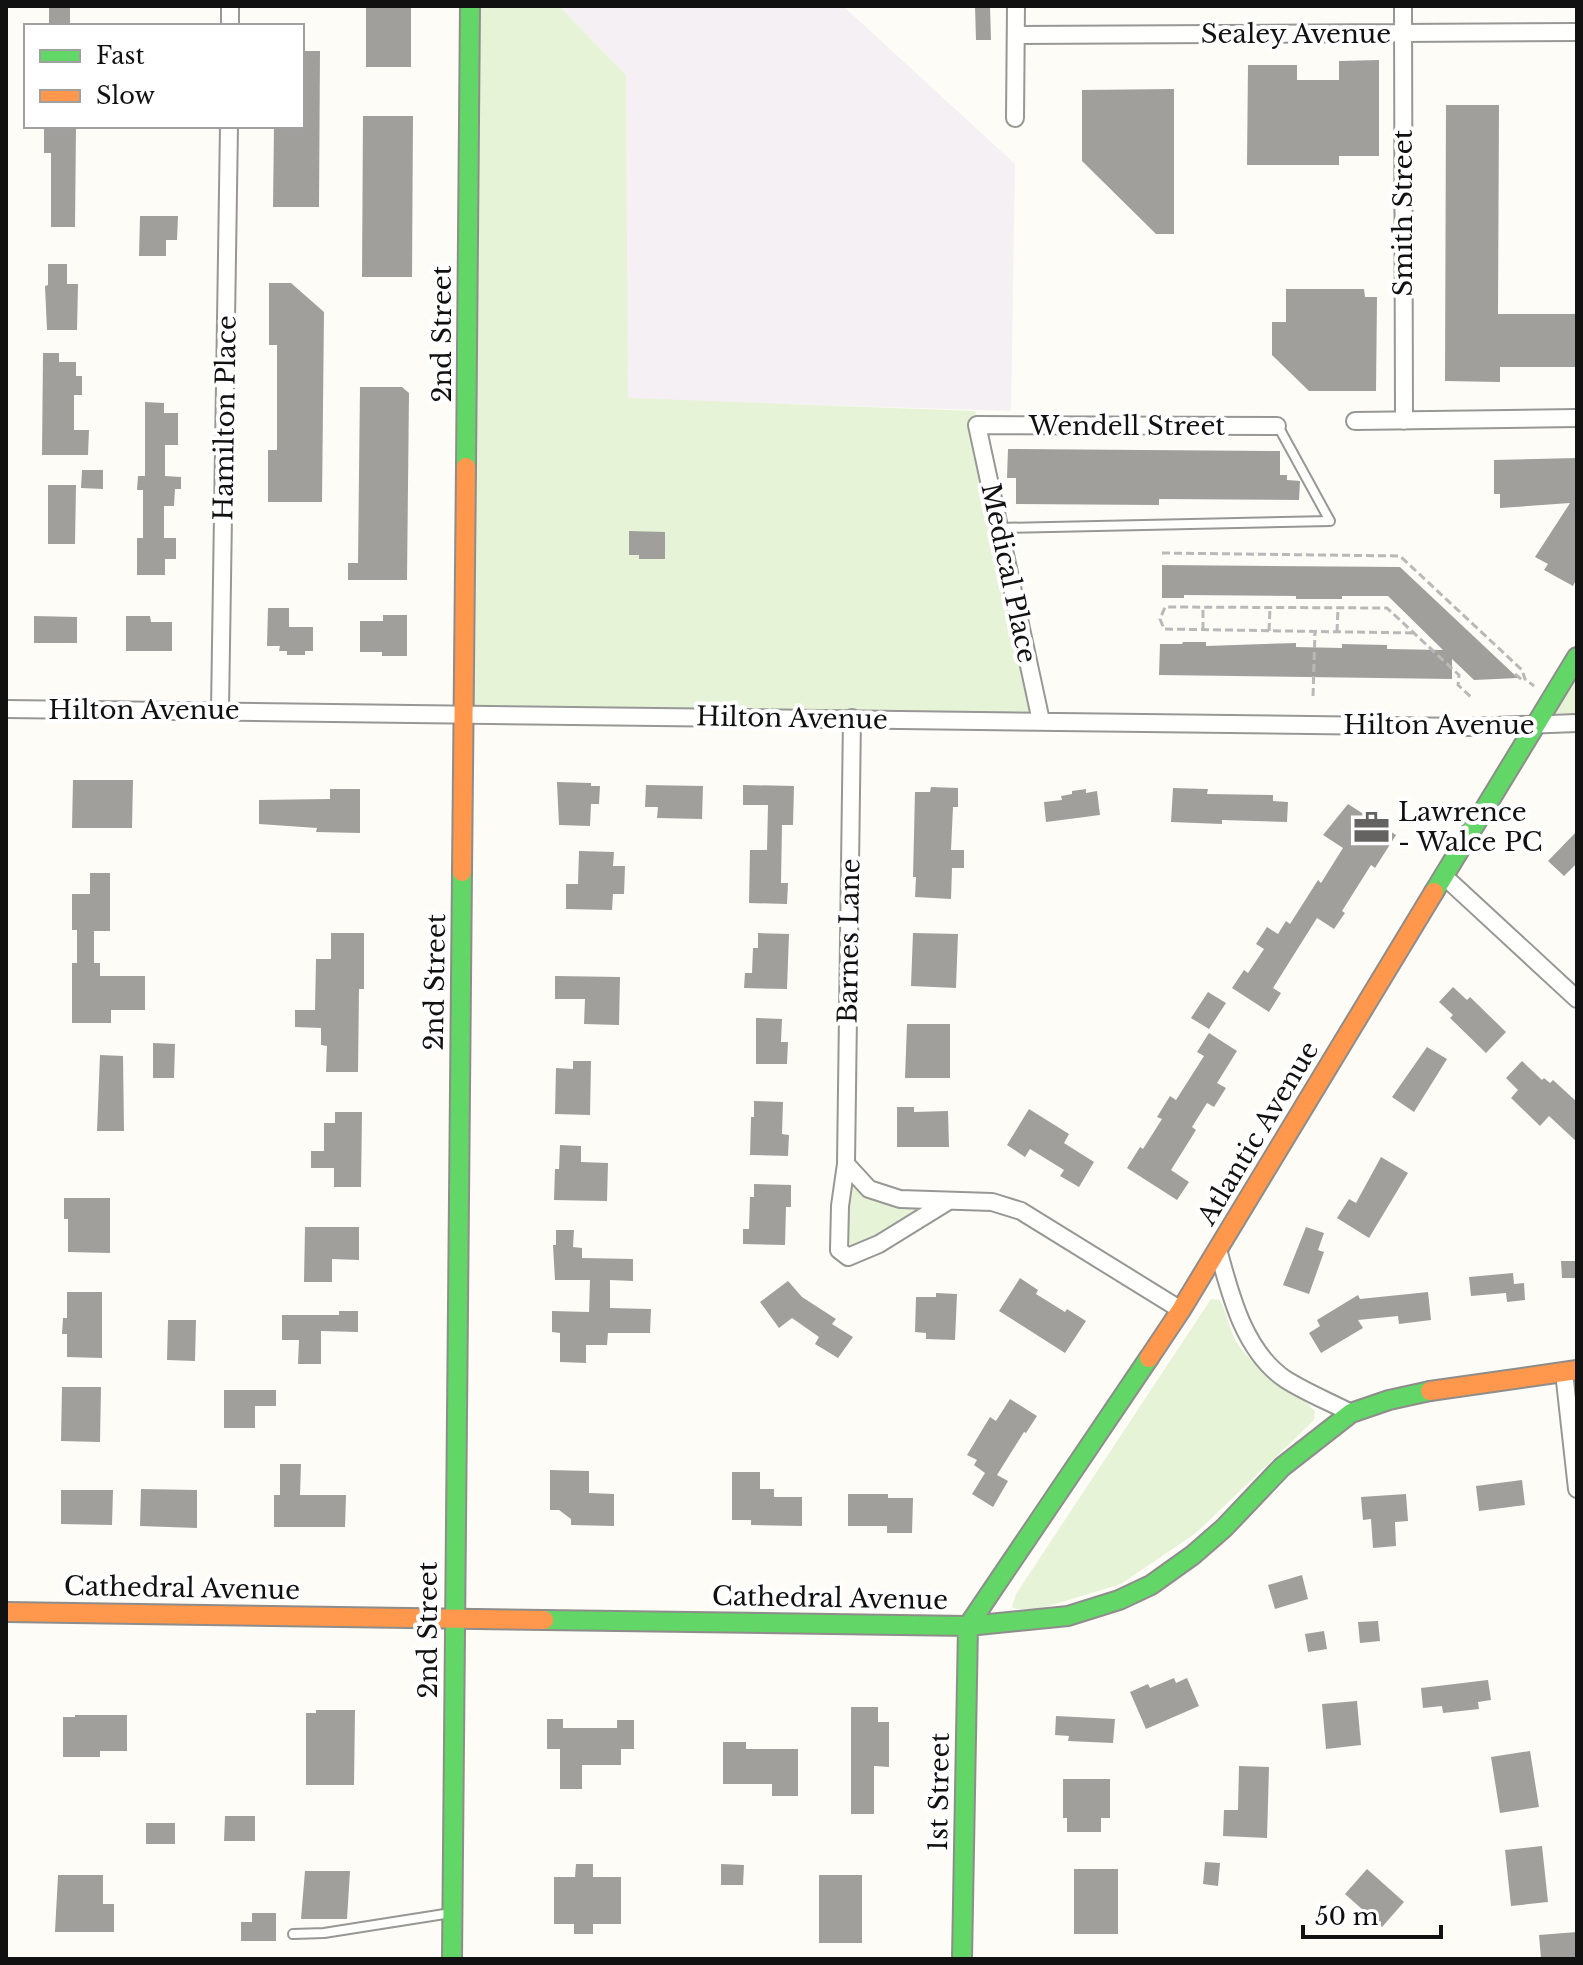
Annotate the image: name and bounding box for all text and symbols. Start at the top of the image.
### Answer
street label: Sealey Avenue [1201,18,1391,50]
legend [24,24,304,128]
text: Fast [96,41,144,70]
text: Slow [96,81,155,110]
street label: Smith Street [1387,129,1419,296]
street label: 2nd Street [426,265,458,403]
street label: Hamilton Place [207,315,243,521]
street label: Wendell Street [1028,410,1225,442]
street label: Medical Place [974,480,1044,666]
street label: Hilton Avenue [48,694,240,726]
street label: Hilton Avenue [696,700,888,736]
street label: Hilton Avenue [1343,709,1535,741]
place label: Lawrence - Walce PC [1398,796,1543,858]
office icon: Lawrence - Walce PC [1353,808,1391,846]
street label: Barnes Lane [832,858,866,1024]
street label: 2nd Street [418,913,452,1051]
street label: Atlantic Avenue [1190,1035,1325,1231]
street label: 2nd Street [412,1561,444,1699]
street label: Cathedral Avenue [64,1570,300,1606]
street label: Cathedral Avenue [712,1580,948,1616]
street label: 1st Street [922,1732,956,1852]
scale bar [1303,1889,1441,1939]
text: 50 m [1315,1902,1379,1931]

